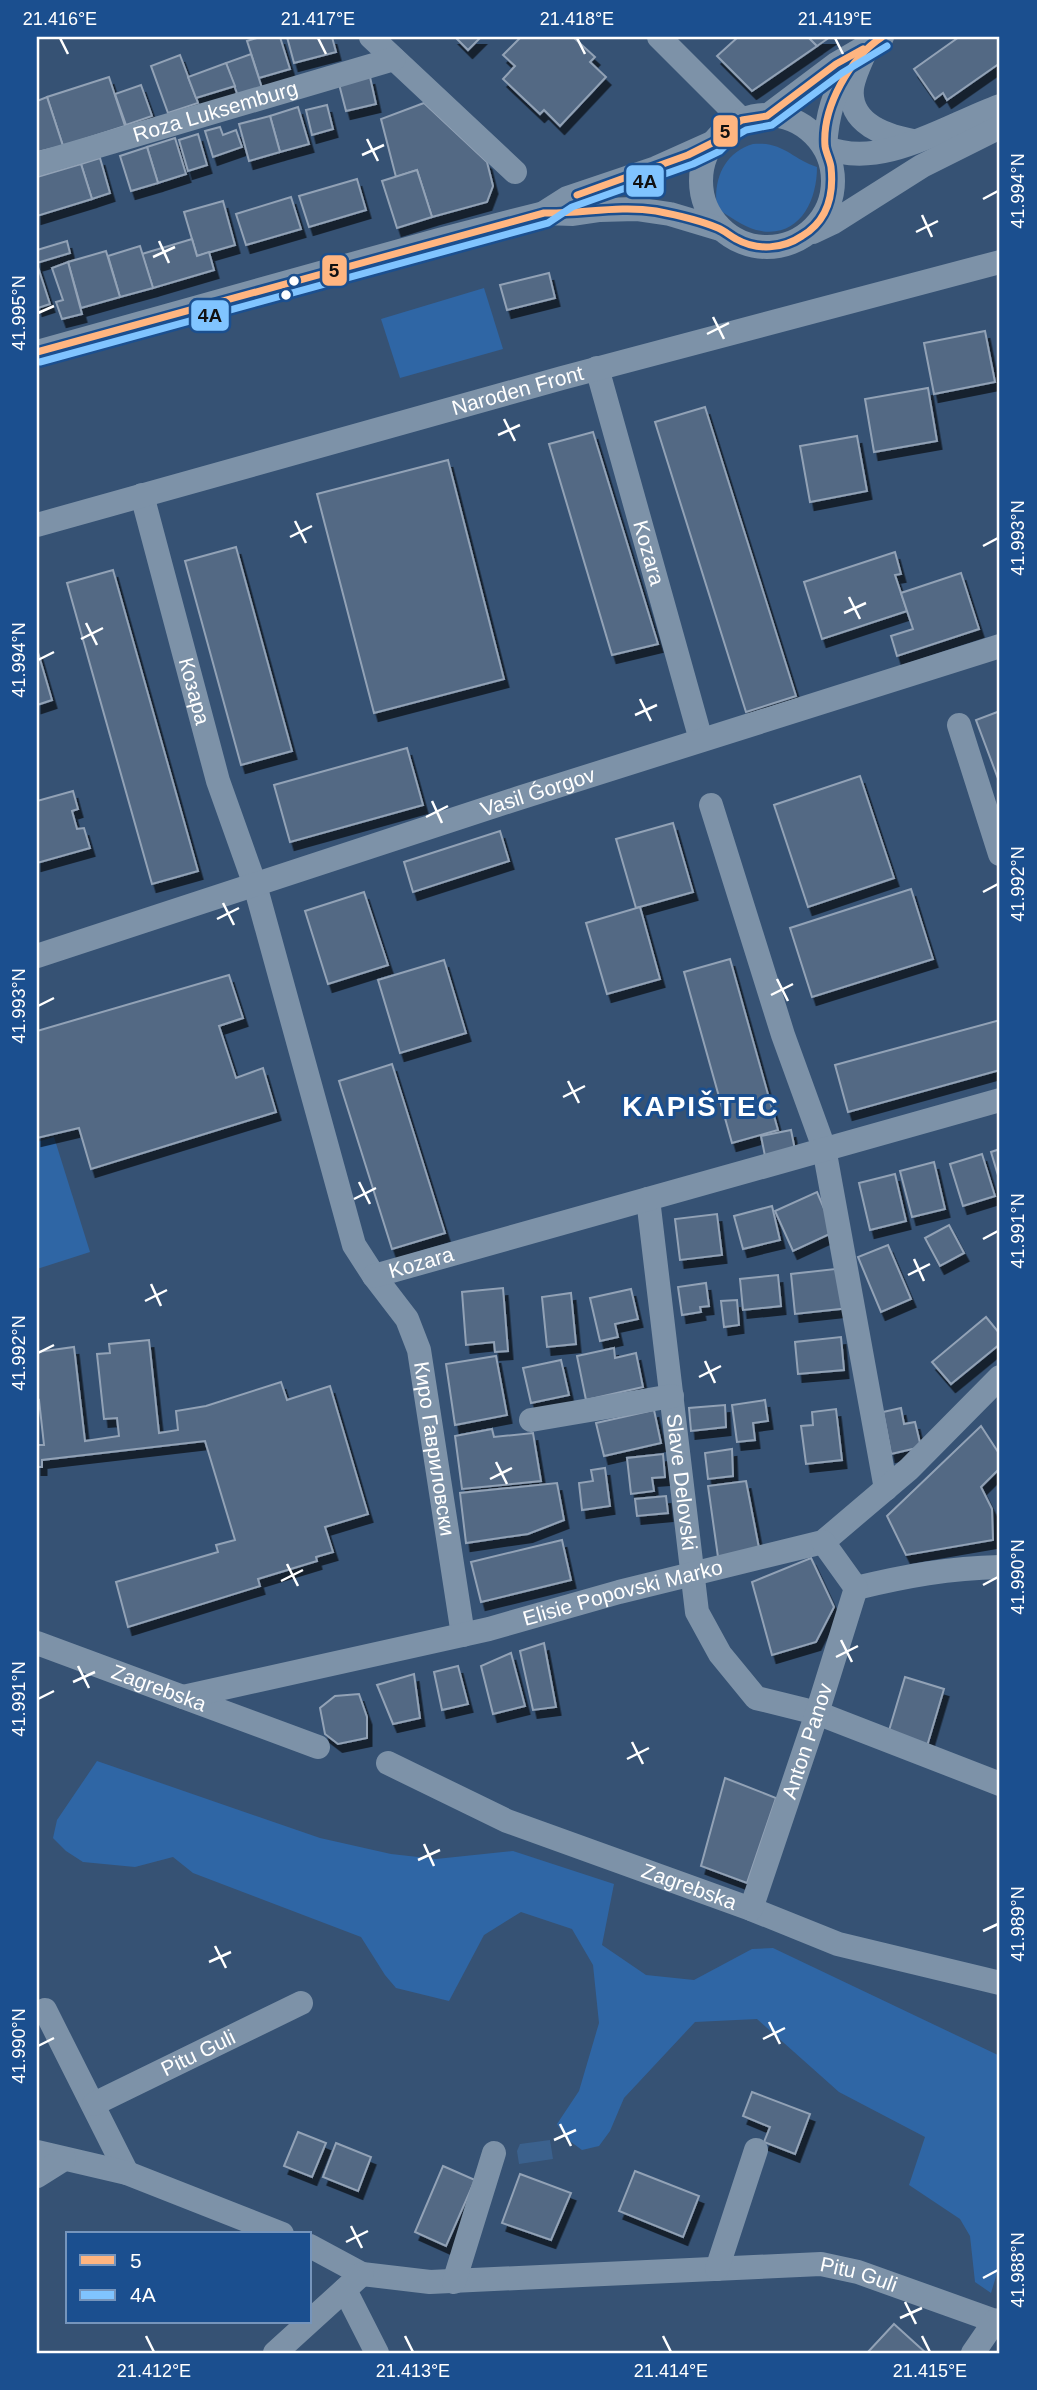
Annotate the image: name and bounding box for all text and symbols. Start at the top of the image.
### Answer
text: 21.416°E [23,9,97,29]
text: 21.417°E [281,9,355,29]
text: 21.418°E [540,9,614,29]
text: 21.419°E [798,9,872,29]
street label: Roza Luksemburg [130,76,300,146]
line badge: 5 [712,114,739,148]
text: 5 [720,121,731,142]
text: 41.994°N [1008,153,1028,229]
line badge: 4A [625,164,665,198]
text: 4A [633,171,657,192]
line badge: 5 [321,254,348,287]
text: 5 [329,260,340,281]
unlabelled marker [287,274,301,288]
text: 41.995°N [9,275,29,351]
unlabelled marker [279,288,293,302]
line badge: 4A [190,299,230,332]
text: 4A [198,305,222,326]
street label: Naroden Front [449,361,586,419]
text: 41.993°N [1008,500,1028,576]
street label: Kozara [629,518,669,588]
text: 41.994°N [9,622,29,698]
street label: Козара [175,655,215,727]
street label: Vasil Ǵorgov [478,763,598,821]
text: 41.992°N [1008,846,1028,922]
text: 41.993°N [9,968,29,1044]
district label: KAPIŠTEC [622,1090,780,1122]
text: 41.991°N [1008,1193,1028,1269]
street label: Kozara [386,1242,456,1282]
text: 41.992°N [9,1315,29,1391]
street label: Киро Гавриловски [410,1360,460,1538]
street label: Slave Delovski [663,1412,702,1552]
text: 41.990°N [1008,1539,1028,1615]
street label: Elisie Popovski Marko [520,1555,725,1630]
street label: Zagrebska [109,1660,210,1716]
text: 41.991°N [9,1661,29,1737]
street label: Anton Panov [777,1680,837,1802]
street label: Zagrebska [639,1859,740,1914]
text: 41.989°N [1008,1886,1028,1962]
text: 41.990°N [9,2008,29,2084]
street label: Pitu Guli [157,2025,239,2080]
legend [66,2232,312,2324]
text: 41.988°N [1008,2232,1028,2308]
text: 5 [130,2249,142,2272]
street label: Pitu Guli [818,2252,901,2296]
text: 4A [130,2283,156,2306]
text: 21.412°E [117,2361,191,2381]
text: 21.413°E [376,2361,450,2381]
text: 21.414°E [634,2361,708,2381]
text: 21.415°E [893,2361,967,2381]

